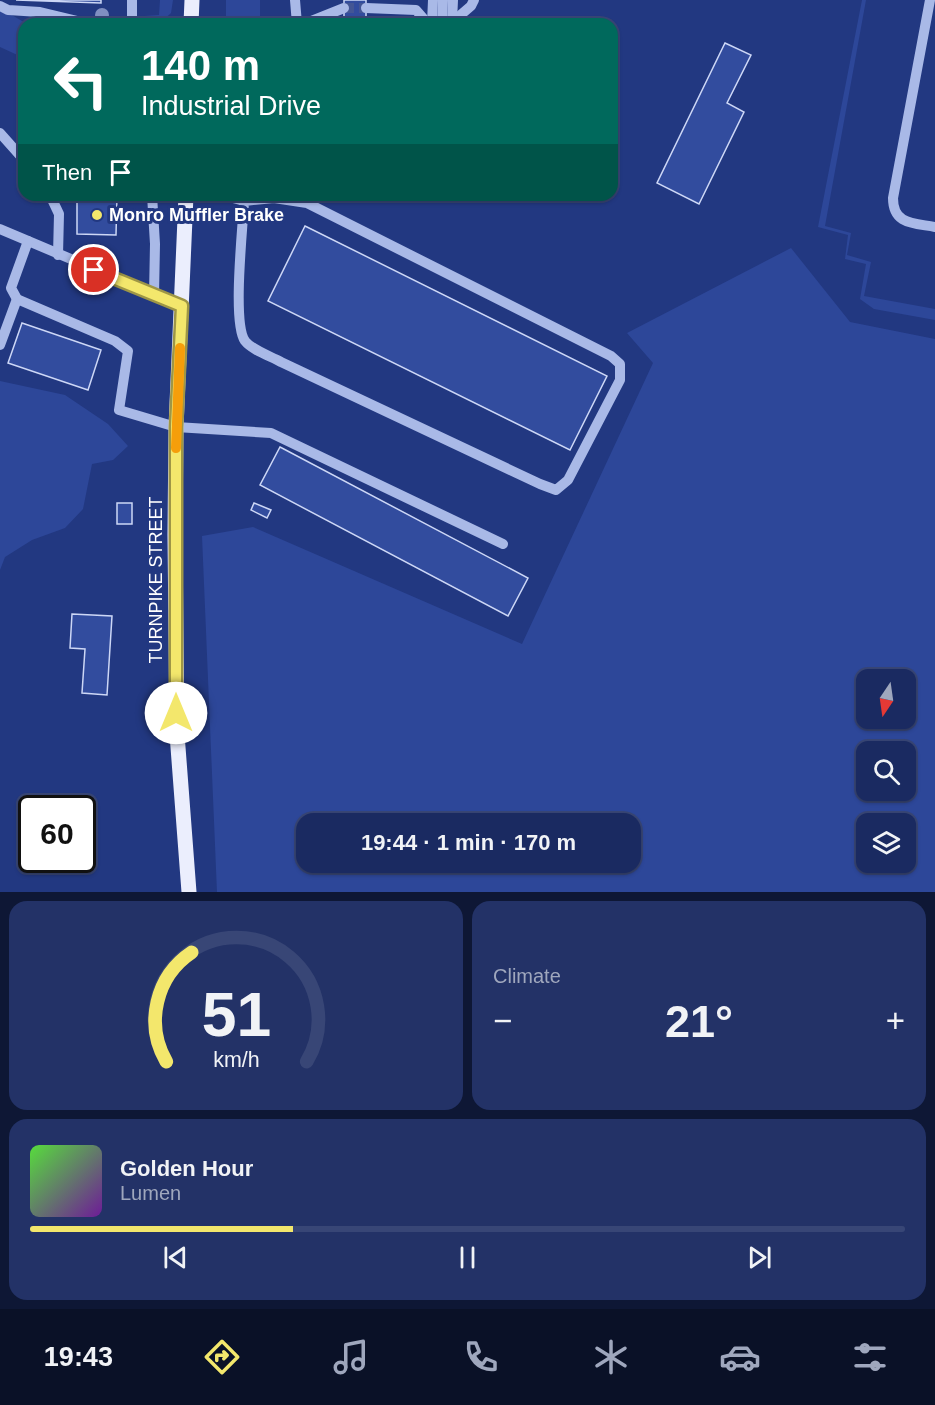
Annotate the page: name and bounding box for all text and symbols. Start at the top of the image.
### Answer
icon: left [42,42,120,120]
text: 140 m [141,42,260,89]
text: Industrial Drive [141,91,321,121]
icon: arrive [104,156,137,189]
text: Then [42,160,92,185]
place label: Monro Muffler Brake [109,205,284,225]
marker: Monro Muffler Brake [90,208,104,222]
pin [68,244,119,295]
icon: arrive [77,253,110,286]
street label: TURNPIKE STREET [146,496,166,664]
north arrow [856,669,916,729]
map controls [856,669,916,873]
position arrow [144,681,208,745]
button: search [856,741,916,801]
speed limit sign: 60 [18,795,96,873]
button: layers [856,813,916,873]
text: 19:44 · 1 min · 170 m [361,830,576,855]
text: Climate [493,965,561,987]
text: 51 [201,980,271,1049]
text: 21° [665,996,733,1047]
text: − [493,1002,512,1039]
text: + [886,1002,905,1039]
text: km/h [213,1049,259,1073]
text: Golden Hour [120,1156,253,1181]
text: Lumen [120,1182,181,1204]
icon: previous [159,1241,192,1274]
icon: pause [451,1241,484,1274]
icon: next [743,1241,776,1274]
icon: directions [201,1336,243,1378]
icon: music [330,1336,372,1378]
icon: phone [460,1336,502,1378]
icon: climate [590,1336,632,1378]
icon: car [719,1336,761,1378]
icon: filters [849,1336,891,1378]
text: 19:43 [44,1342,113,1372]

